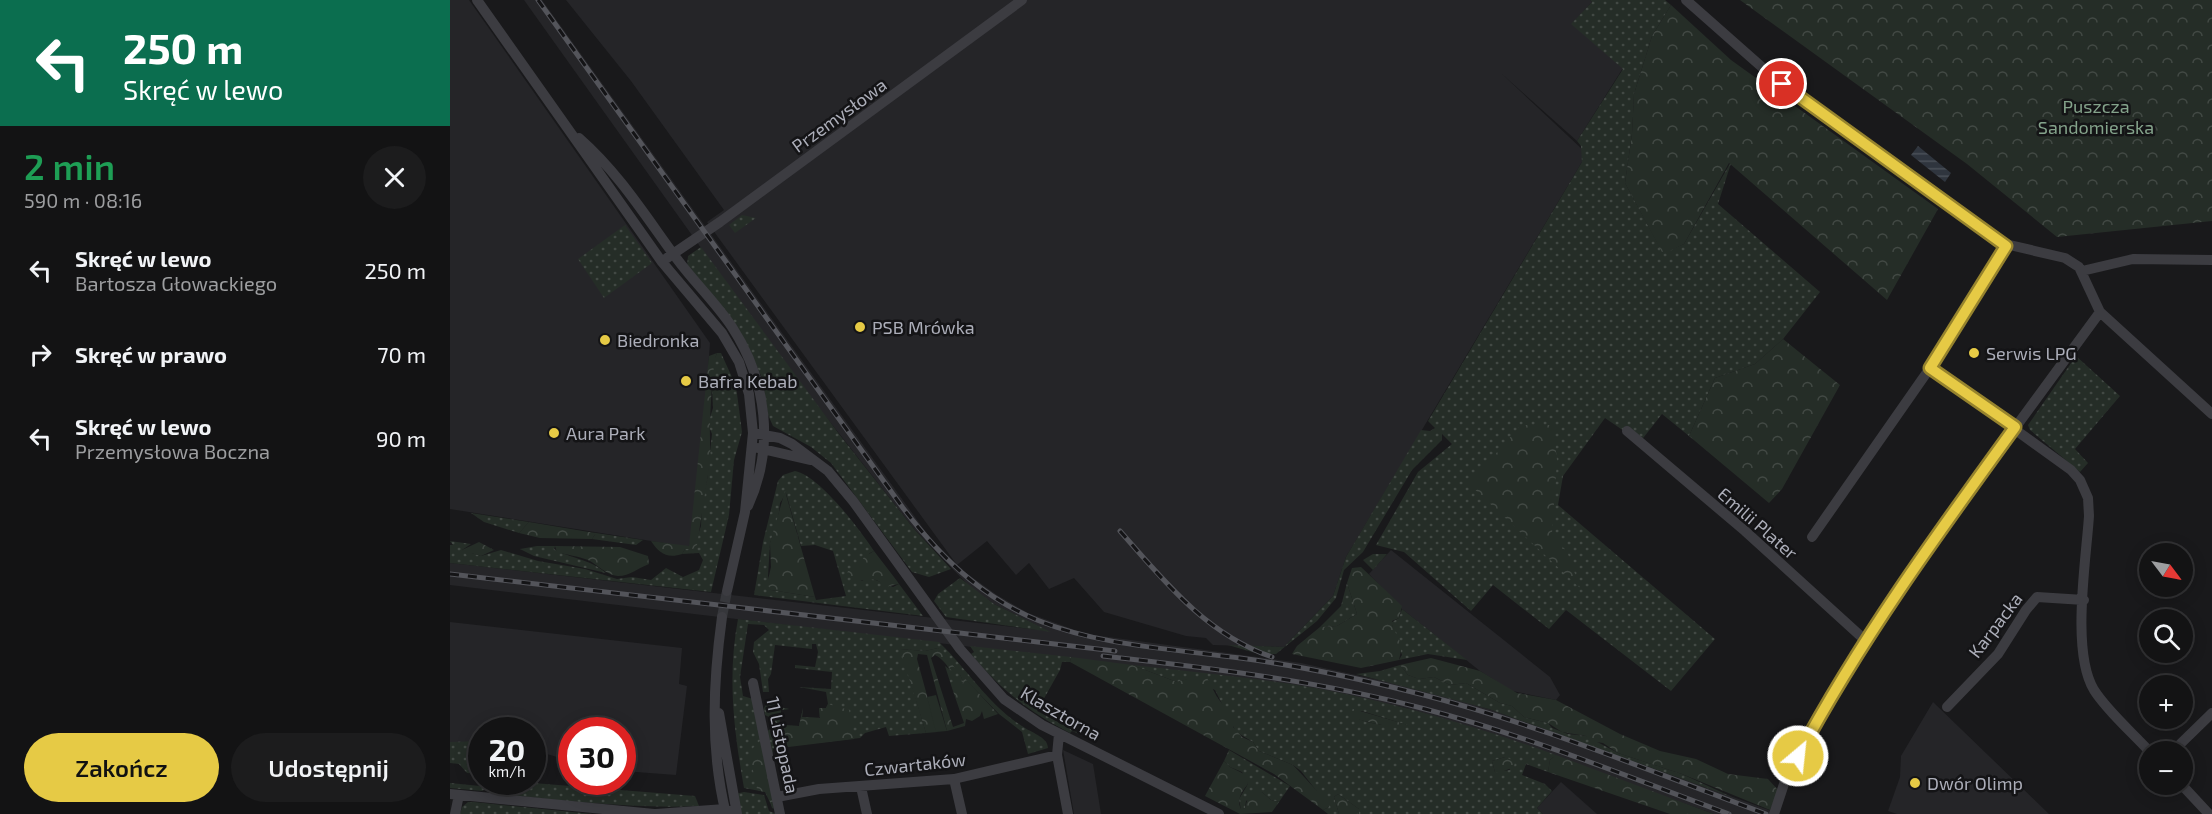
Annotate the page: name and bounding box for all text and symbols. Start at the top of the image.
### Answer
text: 250 m [123,22,243,72]
icon: left [24,24,102,102]
pin [1756,58,1807,109]
icon: arrive [1765,67,1798,100]
text: Skręć w lewo [123,73,283,105]
street label: Przemysłowa [787,73,891,157]
park label: Puszcza Sandomierska [2038,95,2154,138]
text: 2 min [24,144,115,187]
button: close [363,146,426,209]
text: 590 m · 08:16 [24,188,142,212]
text: Skręć w lewo [75,245,212,271]
icon: left [24,254,57,287]
text: 250 m [364,257,426,283]
text: Bartosza Głowackiego [75,271,277,295]
place label: PSB Mrówka [872,316,975,338]
marker: PSB Mrówka [853,320,867,334]
place label: Biedronka [617,329,699,351]
marker: Biedronka [598,333,612,347]
icon: right [24,338,57,371]
text: Skręć w prawo [75,341,227,367]
text: 70 m [377,341,426,367]
place label: Serwis LPG [1986,342,2077,364]
marker: Serwis LPG [1967,346,1981,360]
place label: Bafra Kebab [698,370,797,392]
marker: Bafra Kebab [679,374,693,388]
text: Skręć w lewo [75,413,212,439]
icon: left [24,422,57,455]
place label: Aura Park [566,422,645,444]
text: 90 m [376,425,426,451]
marker: Aura Park [547,426,561,440]
text: Przemysłowa Boczna [75,439,270,463]
street label: Emilii Plater [1714,482,1802,564]
north arrow [2139,543,2193,597]
map controls [2139,543,2193,795]
street label: Karpacka [1963,588,2027,662]
button: search [2139,609,2193,663]
button: + [2139,675,2193,729]
street label: Klasztorna [1017,681,1105,745]
street label: 11 Listopada [762,694,804,796]
speed limit sign: 30 [558,717,636,795]
position arrow [1766,724,1830,788]
text: 20 [489,731,525,767]
button: Zakończ [24,733,219,802]
button: Udostępnij [231,733,426,802]
button: − [2139,741,2193,795]
street label: Czwartaków [863,748,967,780]
text: km/h [488,762,526,780]
place label: Dwór Olimp [1927,772,2023,794]
marker: Dwór Olimp [1908,776,1922,790]

